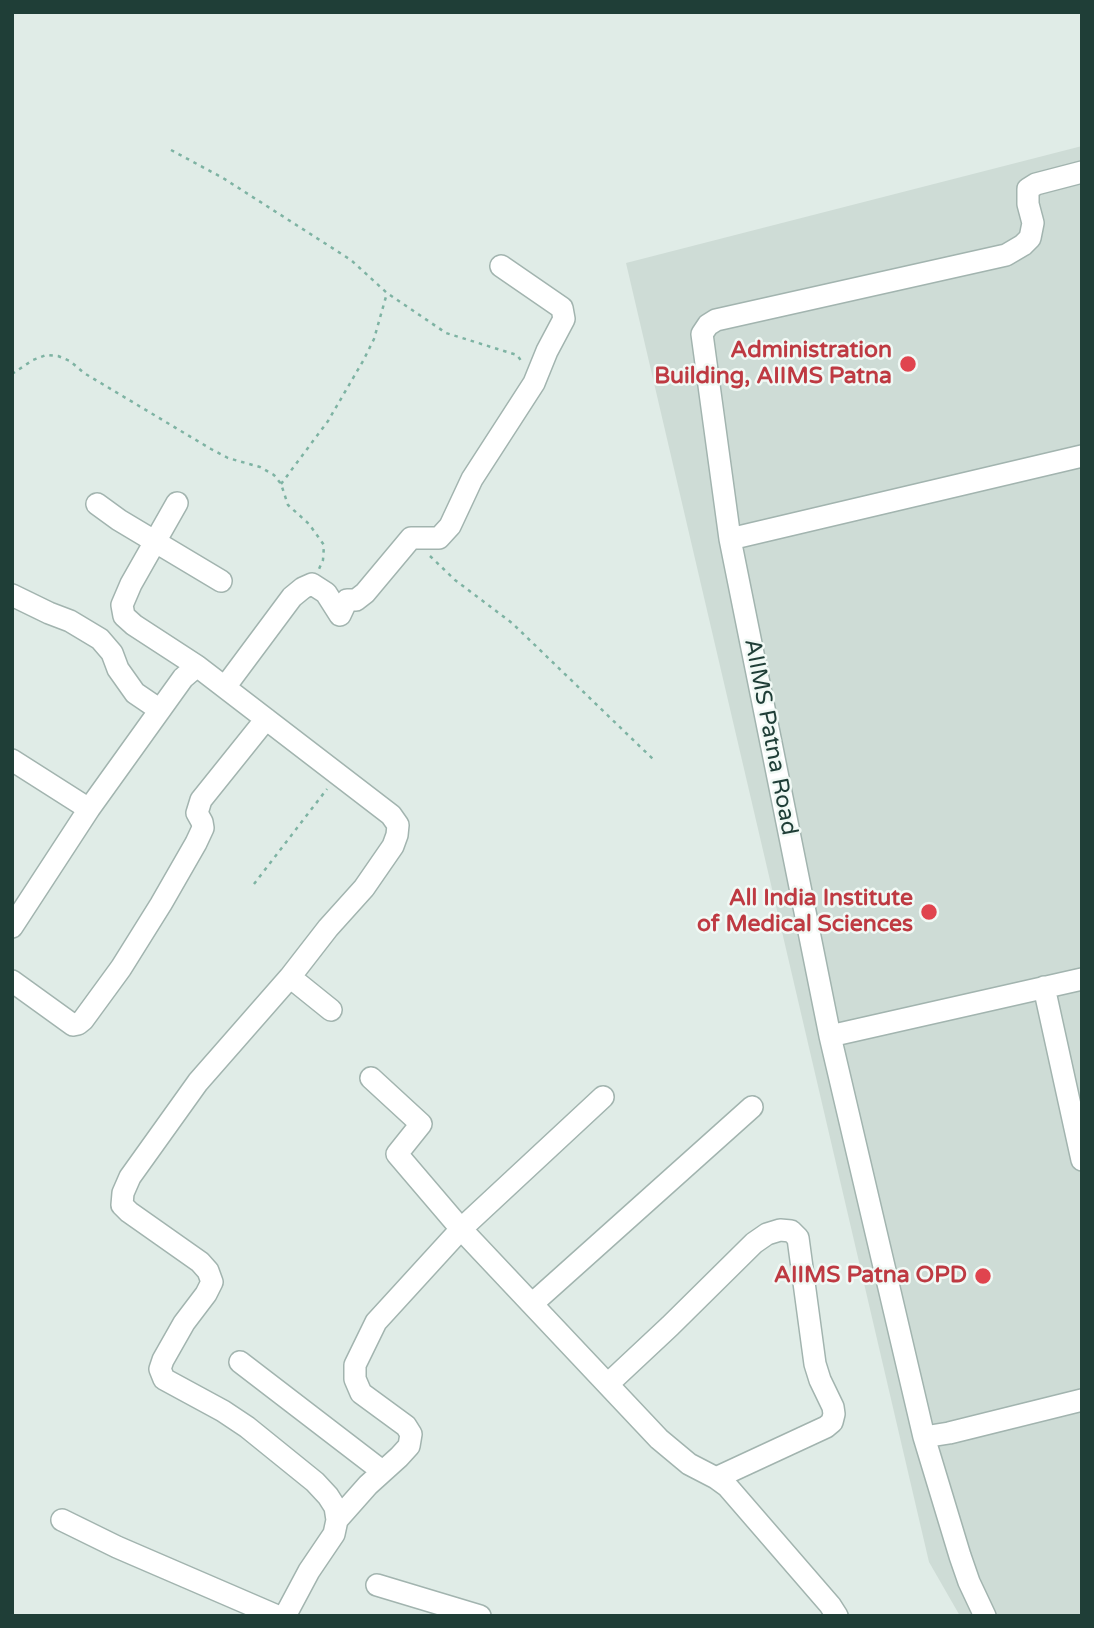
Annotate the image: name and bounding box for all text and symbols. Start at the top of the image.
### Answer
place label: Administration Building, AIIMS Patna [654,337,892,391]
marker: Administration Building, AIIMS Patna [898,354,918,374]
street label: AIIMS Patna Road [737,636,803,838]
place label: All India Institute of Medical Sciences [697,885,913,939]
marker: All India Institute of Medical Sciences [919,902,939,922]
place label: AIIMS Patna OPD [774,1262,967,1290]
marker: AIIMS Patna OPD [973,1266,993,1286]

